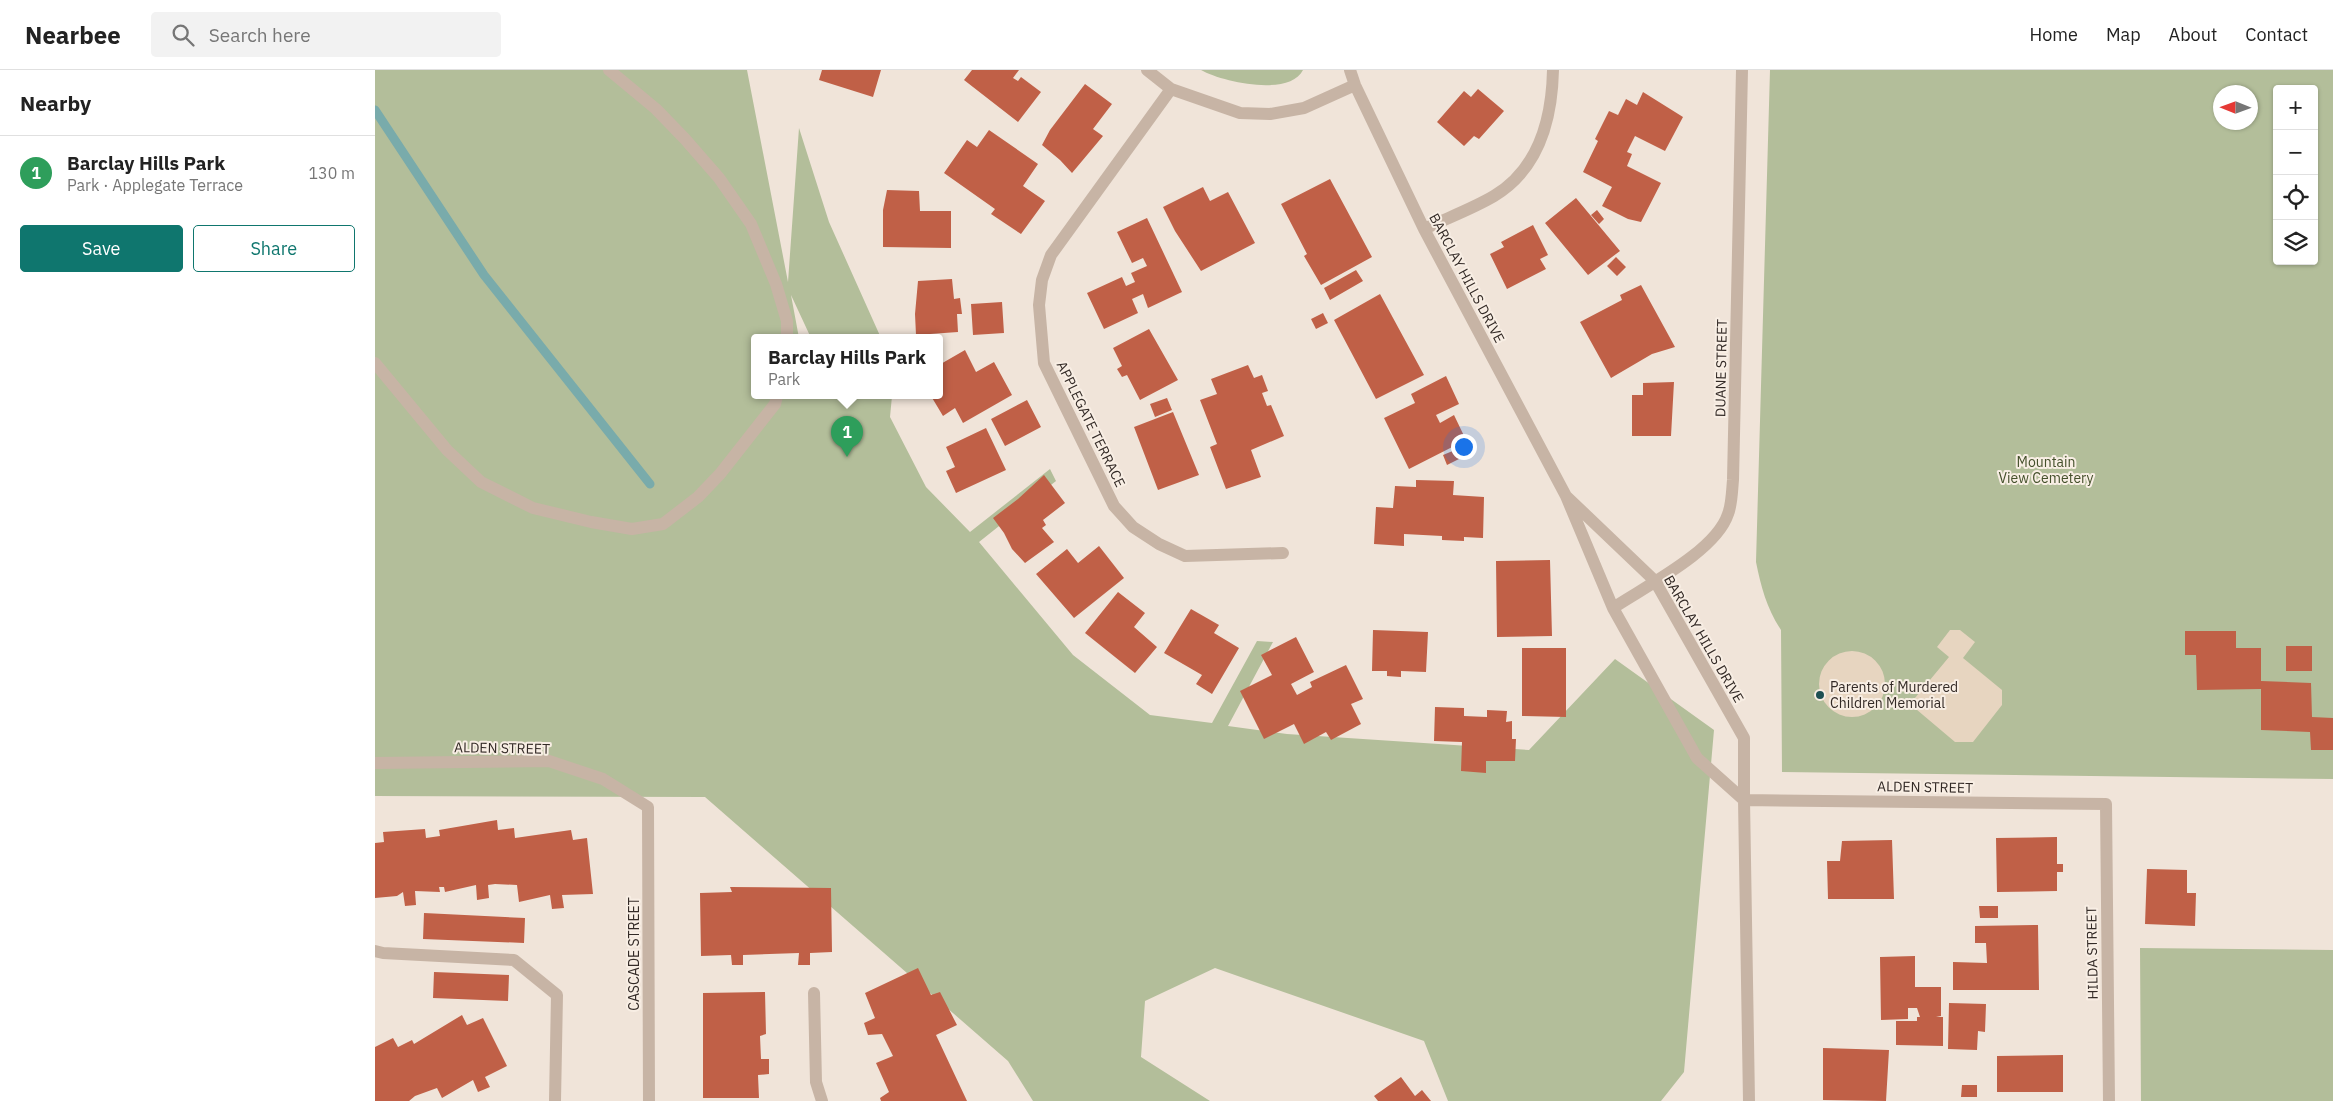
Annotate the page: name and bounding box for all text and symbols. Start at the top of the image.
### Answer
search box [151,12,501,57]
text: Nearbee [25,19,121,51]
icon: search [169,21,197,49]
text: Search here [209,23,311,47]
text: Home [2030,23,2078,46]
text: Map [2106,23,2141,46]
text: About [2169,23,2217,46]
text: Contact [2245,23,2308,46]
north arrow [2213,85,2258,130]
map controls [2273,85,2318,265]
button: + [2273,85,2318,130]
text: Nearby [20,89,91,117]
button: − [2273,130,2318,175]
text: Barclay Hills Park [67,151,225,175]
text: 1 [31,163,41,183]
text: 130 m [308,163,355,183]
text: Park · Applegate Terrace [67,175,243,195]
button: locate [2273,175,2318,220]
street label: BARCLAY HILLS DRIVE [1425,210,1509,346]
button: layers [2273,220,2318,265]
button: Save [20,225,183,272]
button: Share [193,225,355,272]
street label: DUANE STREET [1711,319,1731,417]
popup [751,334,943,399]
text: Barclay Hills Park [768,345,926,369]
street label: APPLEGATE TERRACE [1053,358,1129,490]
text: Park [768,369,800,389]
pin: 1 [831,416,863,457]
your location [1451,434,1477,460]
park label: Mountain View Cemetery [1999,453,2093,487]
street label: BARCLAY HILLS DRIVE [1660,572,1748,706]
place label: Parents of Murdered Children Memorial [1830,678,1958,712]
marker: Parents of Murdered Children Memorial [1814,689,1826,701]
street label: ALDEN STREET [454,738,550,758]
street label: ALDEN STREET [1877,777,1973,797]
street label: CASCADE STREET [625,897,643,1011]
street label: HILDA STREET [2082,906,2102,1000]

